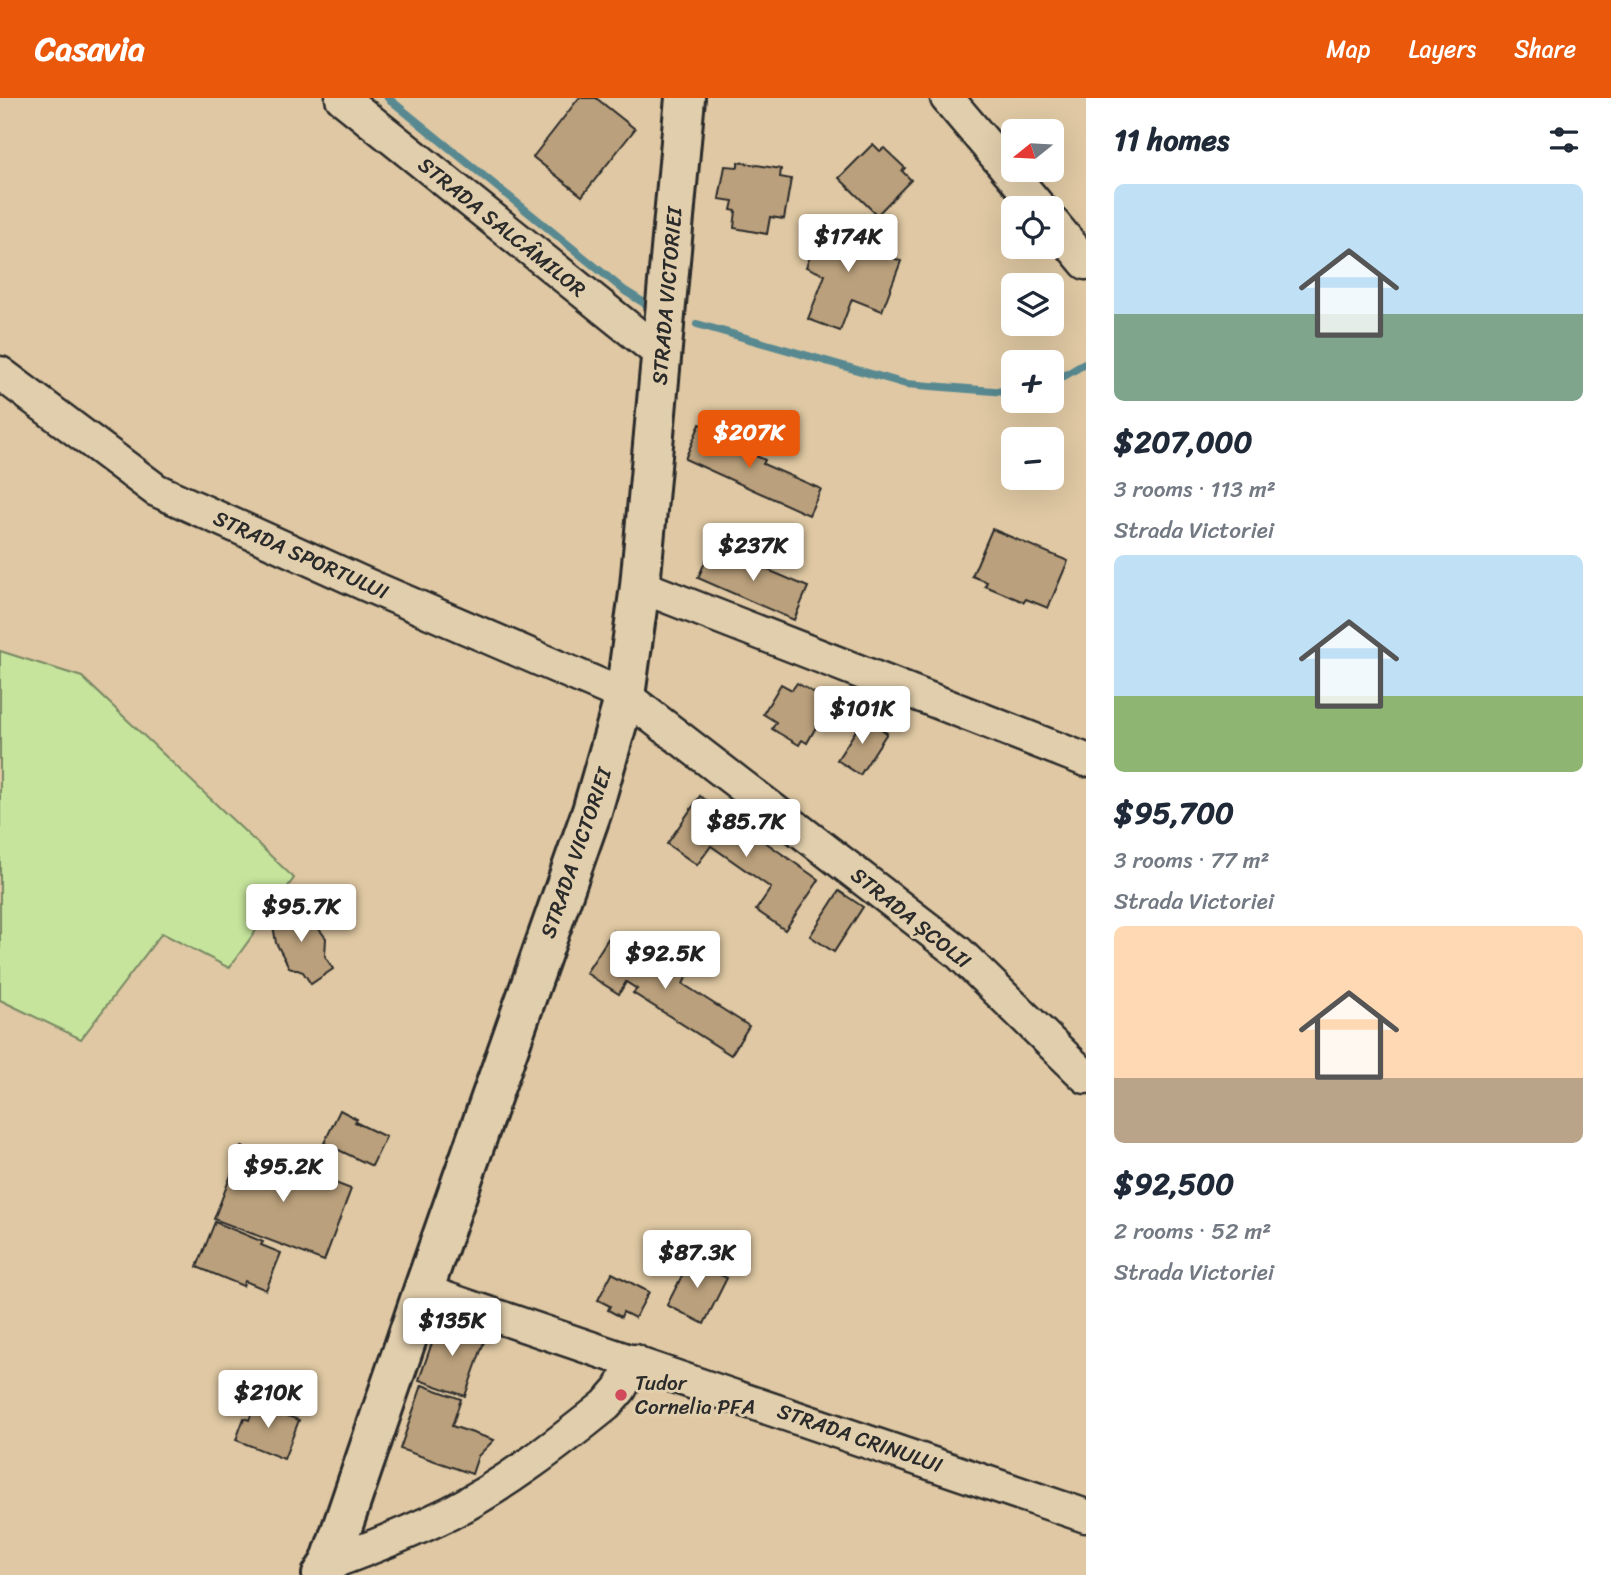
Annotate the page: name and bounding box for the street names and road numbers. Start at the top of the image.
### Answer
street label: STRADA SALCÂMILOR [409,147,595,307]
street label: STRADA VICTORIEI [640,204,694,386]
street label: STRADA SPORTULUI [207,499,395,611]
street label: STRADA VICTORIEI [529,761,624,943]
street label: STRADA ȘCOLII [842,857,980,979]
street label: STRADA CRINULUI [772,1392,948,1484]

